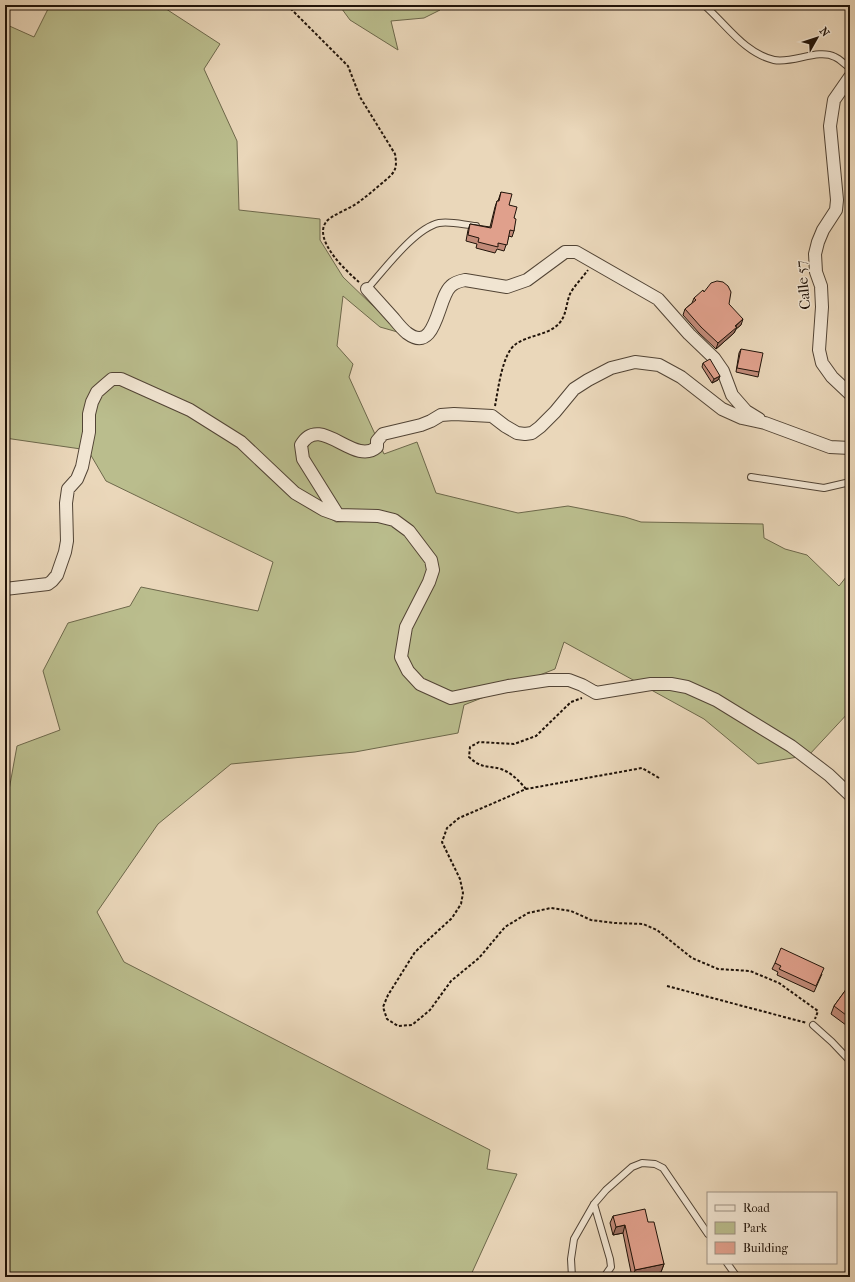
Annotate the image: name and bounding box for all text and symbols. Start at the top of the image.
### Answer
north arrow [797,18,837,58]
text: N [817,25,832,40]
street label: Calle 57 [791,259,815,311]
legend [707,1192,837,1264]
text: Road [743,1201,770,1215]
text: Park [743,1221,768,1235]
text: Building [743,1241,788,1255]

